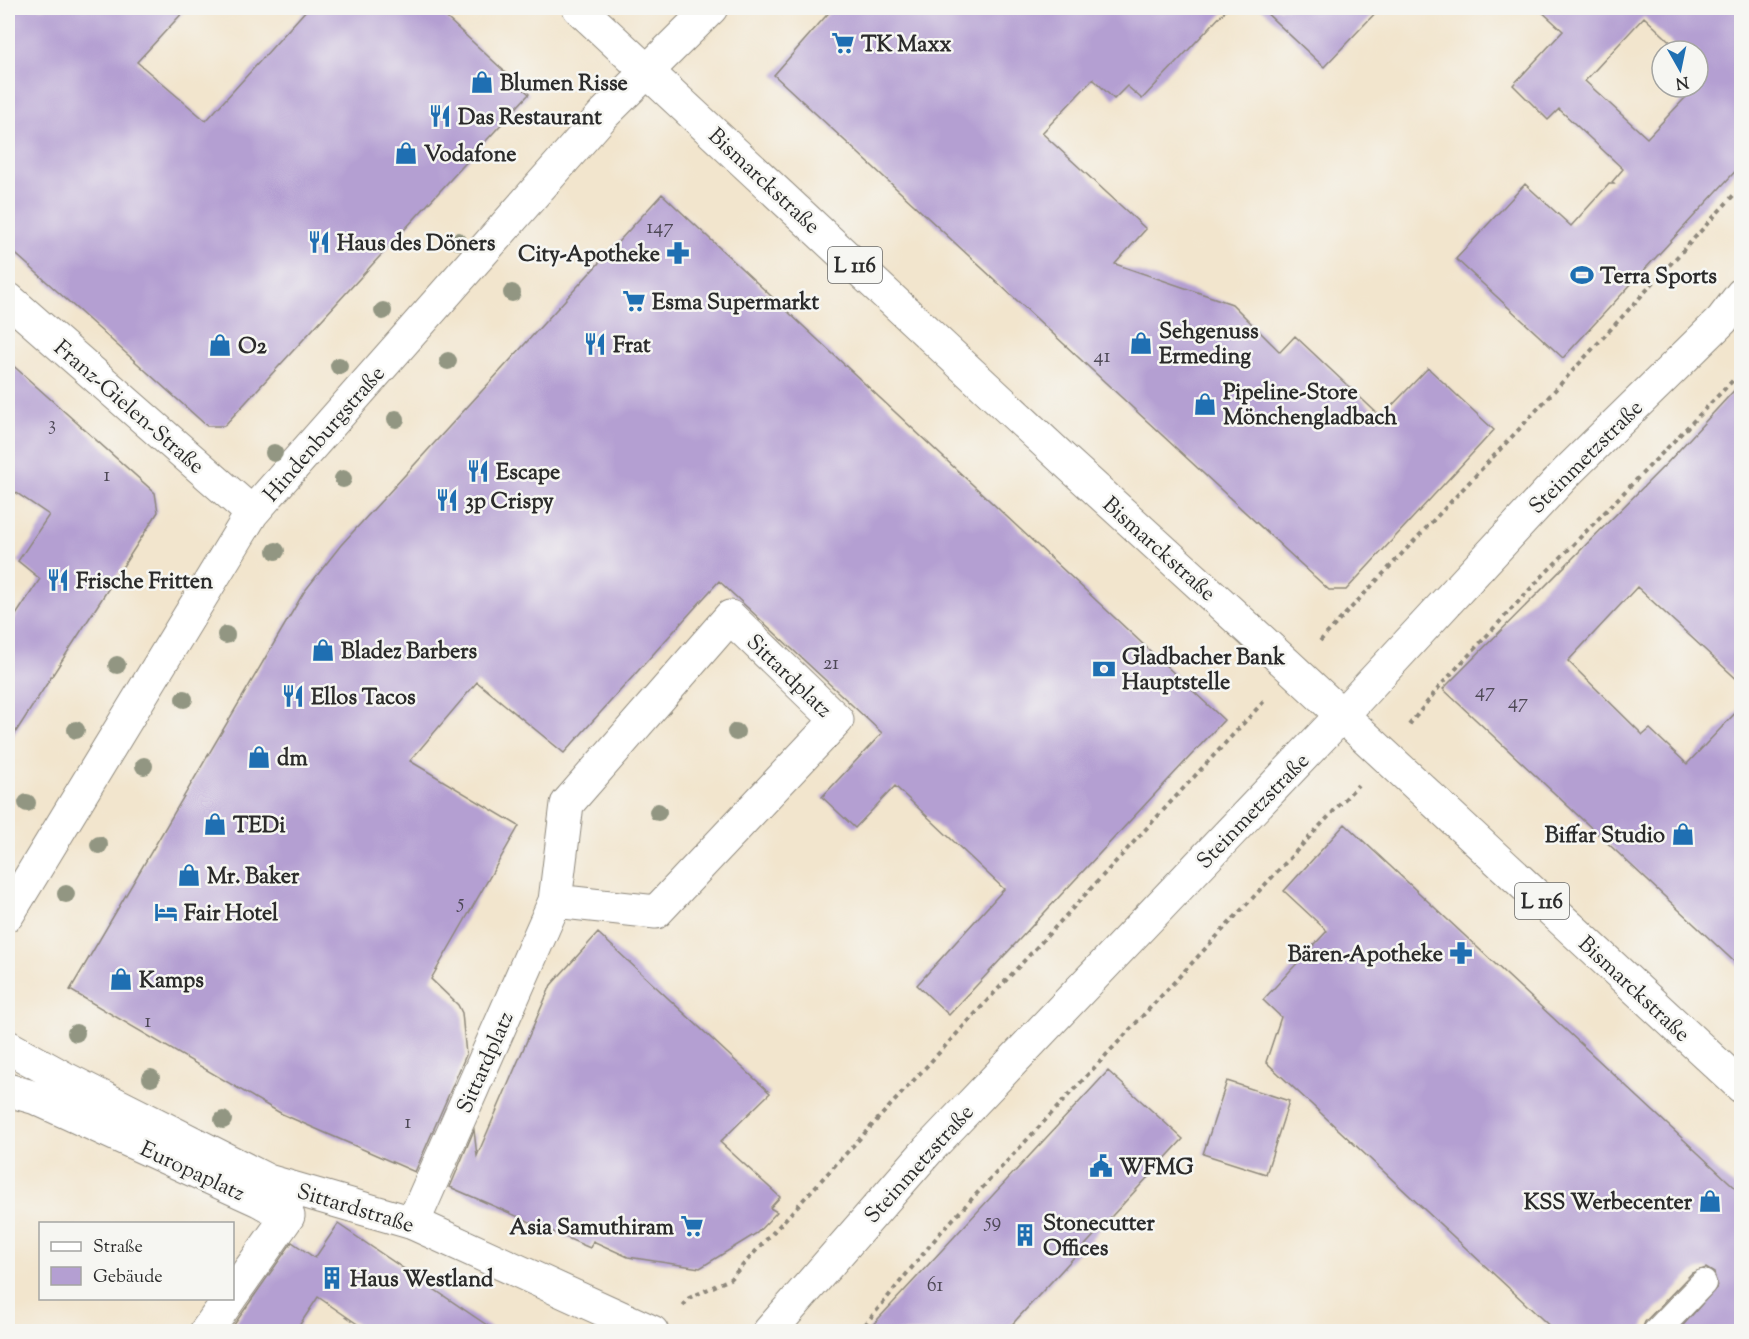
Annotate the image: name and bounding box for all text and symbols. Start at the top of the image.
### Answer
supermarket icon: TK Maxx [830,30,856,56]
place label: TK Maxx [861,30,952,62]
north arrow [1650,39,1710,99]
shop icon: Blumen Risse [469,69,495,95]
place label: Blumen Risse [500,69,628,101]
text: N [1674,69,1690,94]
restaurant icon: Das Restaurant [427,103,453,129]
place label: Das Restaurant [458,103,602,135]
street label: Bismarckstraße [700,122,826,243]
shop icon: Vodafone [393,140,419,166]
place label: Vodafone [424,140,516,172]
house number: 147 [647,214,673,243]
restaurant icon: Haus des Döners [306,229,332,255]
place label: Haus des Döners [337,229,496,261]
place label: City-Apotheke [518,240,660,272]
pharmacy icon: City-Apotheke [665,240,691,266]
road number: L 116 [828,247,882,283]
sports icon: Terra Sports [1569,262,1595,288]
place label: Terra Sports [1600,262,1717,294]
supermarket icon: Esma Supermarkt [621,288,647,314]
place label: Esma Supermarkt [652,288,819,320]
place label: Sehgenuss Ermeding [1159,317,1259,374]
shop icon: Sehgenuss Ermeding [1128,330,1154,356]
restaurant icon: Frat [582,331,608,357]
place label: Frat [613,331,651,363]
shop icon: O2 [207,332,233,358]
place label: O2 [238,332,268,364]
street label: Franz-Gielen-Straße [46,334,210,483]
house number: 41 [1094,343,1111,372]
street label: Hindenburgstraße [257,360,394,510]
place label: Pipeline-Store Mönchengladbach [1223,378,1397,435]
shop icon: Pipeline-Store Mönchengladbach [1192,391,1218,417]
street label: Steinmetzstraße [1523,394,1652,523]
house number: 3 [48,411,56,440]
restaurant icon: Escape [465,458,491,484]
place label: Escape [496,458,560,490]
house number: 1 [104,462,111,491]
restaurant icon: 3p Crispy [434,487,460,513]
place label: 3p Crispy [465,487,554,519]
street label: Bismarckstraße [1094,490,1222,610]
restaurant icon: Frische Fritten [45,567,71,593]
place label: Frische Fritten [76,567,213,599]
street label: Sittardplatz [738,628,838,726]
shop icon: Bladez Barbers [310,637,336,663]
place label: Bladez Barbers [341,637,477,669]
place label: Gladbacher Bank Hauptstelle [1122,643,1285,700]
house number: 21 [823,650,839,679]
bank icon: Gladbacher Bank Hauptstelle [1091,656,1117,682]
house number: 47 [1475,678,1495,707]
restaurant icon: Ellos Tacos [280,683,306,709]
place label: Ellos Tacos [311,683,416,715]
house number: 47 [1508,689,1528,718]
shop icon: dm [246,744,272,770]
place label: dm [277,744,308,776]
street label: Steinmetzstraße [1190,747,1318,877]
shop icon: TEDi [202,811,228,837]
place label: TEDi [233,811,286,843]
place label: Biffar Studio [1545,821,1665,853]
shop icon: Biffar Studio [1670,821,1696,847]
shop icon: Mr. Baker [176,862,202,888]
place label: Mr. Baker [207,862,300,894]
road number: L 116 [1515,883,1569,919]
house number: 5 [457,889,465,918]
hotel icon: Fair Hotel [153,899,179,925]
place label: Fair Hotel [184,899,279,931]
street label: Bismarckstraße [1570,930,1696,1051]
place label: Bären-Apotheke [1288,940,1443,972]
pharmacy icon: Bären-Apotheke [1448,940,1474,966]
shop icon: Kamps [108,966,134,992]
place label: Kamps [139,966,204,998]
street label: Sittardplatz [450,1007,523,1119]
house number: 1 [145,1008,152,1037]
street label: Steinmetzstraße [858,1098,982,1232]
house number: 1 [405,1109,412,1138]
street label: Europaplatz [134,1135,249,1211]
public building icon: WFMG [1088,1153,1114,1179]
place label: WFMG [1119,1153,1194,1185]
street label: Sittardstraße [292,1177,418,1243]
place label: KSS Werbecenter [1524,1188,1693,1220]
shop icon: KSS Werbecenter [1697,1188,1723,1214]
house number: 59 [984,1208,1001,1237]
place label: Stonecutter Offices [1043,1209,1156,1266]
place label: Asia Samuthiram [509,1213,675,1245]
supermarket icon: Asia Samuthiram [679,1213,705,1239]
legend [39,1222,234,1300]
building icon: Stonecutter Offices [1012,1222,1038,1248]
text: Straße [93,1235,143,1261]
text: Gebäude [93,1265,163,1291]
building icon: Haus Westland [319,1265,345,1291]
place label: Haus Westland [350,1265,494,1297]
house number: 61 [927,1272,943,1301]

